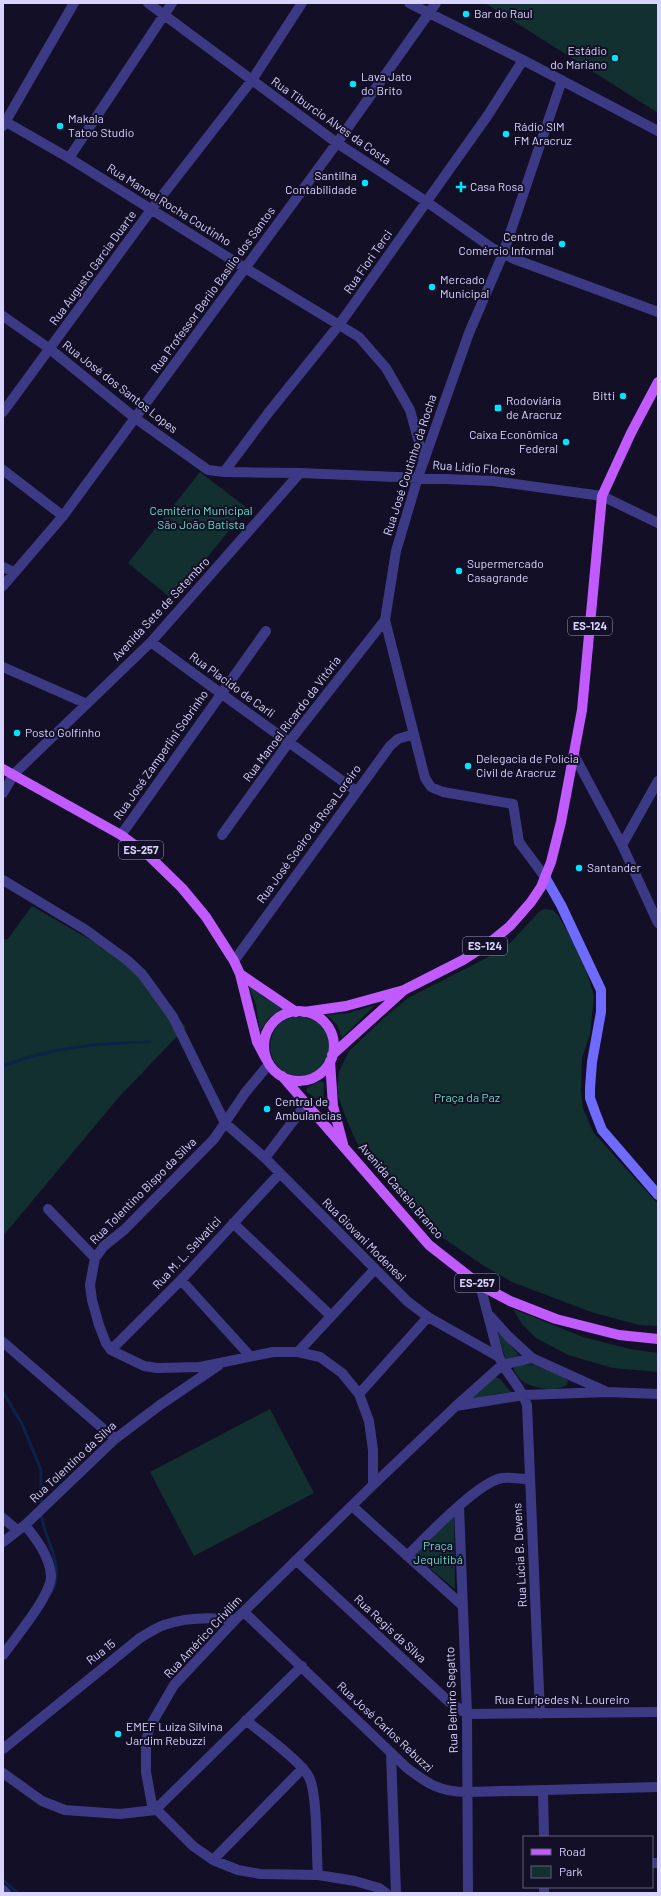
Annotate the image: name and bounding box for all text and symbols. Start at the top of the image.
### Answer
place label: Bar do Raul [474,6,533,20]
marker: Bar do Raul [461,9,471,19]
place label: Estádio do Mariano [550,43,607,71]
marker: Estádio do Mariano [610,53,620,63]
place label: Lava Jato do Brito [361,69,412,97]
street label: Rua Tiburcio Alves da Costa [269,74,394,167]
marker: Lava Jato do Brito [348,79,358,89]
place label: Makala Tatoo Studio [68,111,134,139]
place label: Rádio SIM FM Aracruz [514,119,572,147]
marker: Makala Tatoo Studio [55,121,65,131]
marker: Rádio SIM FM Aracruz [501,129,511,139]
street label: Rua Manoel Rocha Coutinho [105,160,234,248]
place label: Santilha Contabilidade [285,168,357,196]
marker: Santilha Contabilidade [360,178,370,188]
place label: Casa Rosa [470,179,523,193]
marker: Casa Rosa [455,181,467,193]
street label: Rua Professor Berilo Basílio dos Santos [147,203,277,375]
street label: Rua Augusto Garcia Duarte [46,207,138,327]
street label: Rua Fiori Terci [340,227,394,296]
place label: Centro de Comércio Informal [458,229,554,257]
marker: Centro de Comércio Informal [557,239,567,249]
place label: Mercado Municipal [440,272,489,300]
marker: Mercado Municipal [427,282,437,292]
street label: Rua José dos Santos Lopes [60,337,181,436]
place label: Bitti [593,388,615,402]
marker: Bitti [618,391,628,401]
street label: Rua José Coutinho da Rocha [380,392,439,537]
place label: Rodoviária de Aracruz [506,393,562,421]
marker: Rodoviária de Aracruz [493,403,503,413]
place label: Caixa Econômica Federal [469,427,558,455]
marker: Caixa Econômica Federal [561,437,571,447]
street label: Rua Lidio Flores [432,457,516,477]
park label: Cemitério Municipal São João Batista [150,503,252,531]
street label: Avenida Sete de Setembro [109,554,212,663]
place label: Supermercado Casagrande [467,556,544,584]
marker: Supermercado Casagrande [454,566,464,576]
road number: ES-124 [568,617,612,635]
street label: Rua Placido de Carli [187,649,278,720]
street label: Rua Manoel Ricardo da Vitória [239,653,343,784]
street label: Rua José Zamperlini Sobrinho [110,687,210,822]
place label: Posto Golfinho [25,725,101,739]
marker: Posto Golfinho [12,728,22,738]
place label: Delegacia de Polícia Civil de Aracruz [476,751,579,779]
street label: Rua José Soeiro da Rosa Loreiro [253,761,363,905]
marker: Delegacia de Polícia Civil de Aracruz [463,761,473,771]
road number: ES-257 [119,841,163,859]
place label: Santander [587,860,641,874]
marker: Santander [574,863,584,873]
road number: ES-124 [463,937,507,955]
park label: Praça da Paz [434,1090,500,1104]
place label: Central de Ambulancias [275,1094,342,1122]
marker: Central de Ambulancias [262,1104,272,1114]
street label: Rua Tolentino Bispo da Silva [86,1134,198,1246]
street label: Avenida Castelo Branco [356,1140,447,1241]
street label: Rua Giovani Modenesi [320,1195,409,1284]
street label: Rua M. L. Selvatici [149,1213,223,1291]
road number: ES-257 [455,1274,499,1292]
street label: Rua Tolentino da Silva [26,1418,118,1505]
street label: Rua Lúcia B. Devens [509,1502,529,1608]
park label: Praça Jequitibá [413,1538,463,1566]
street label: Rua Regis da Silva [352,1591,430,1665]
street label: Rua Américo Crivilim [160,1592,244,1680]
street label: Rua 15 [83,1636,118,1667]
street label: Rua Belmiro Segatto [442,1647,460,1753]
street label: Rua José Carlos Rebuzzi [335,1678,437,1774]
street label: Rua Eurípedes N. Loureiro [494,1692,630,1706]
place label: EMEF Luiza Silvina Jardim Rebuzzi [126,1719,223,1747]
marker: EMEF Luiza Silvina Jardim Rebuzzi [113,1729,123,1739]
legend [523,1836,653,1888]
text: Road [559,1844,586,1858]
text: Park [559,1864,583,1878]

